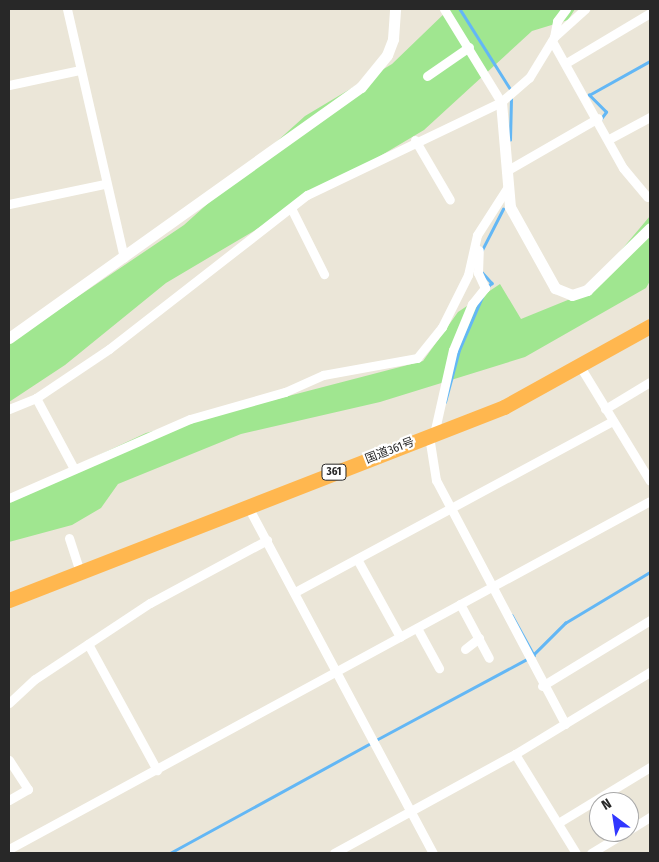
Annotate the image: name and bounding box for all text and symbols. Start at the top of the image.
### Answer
street label: 国道361号 [363,435,417,467]
road number: 361 [320,464,348,481]
north arrow [589,792,639,842]
text: N [599,795,614,814]

